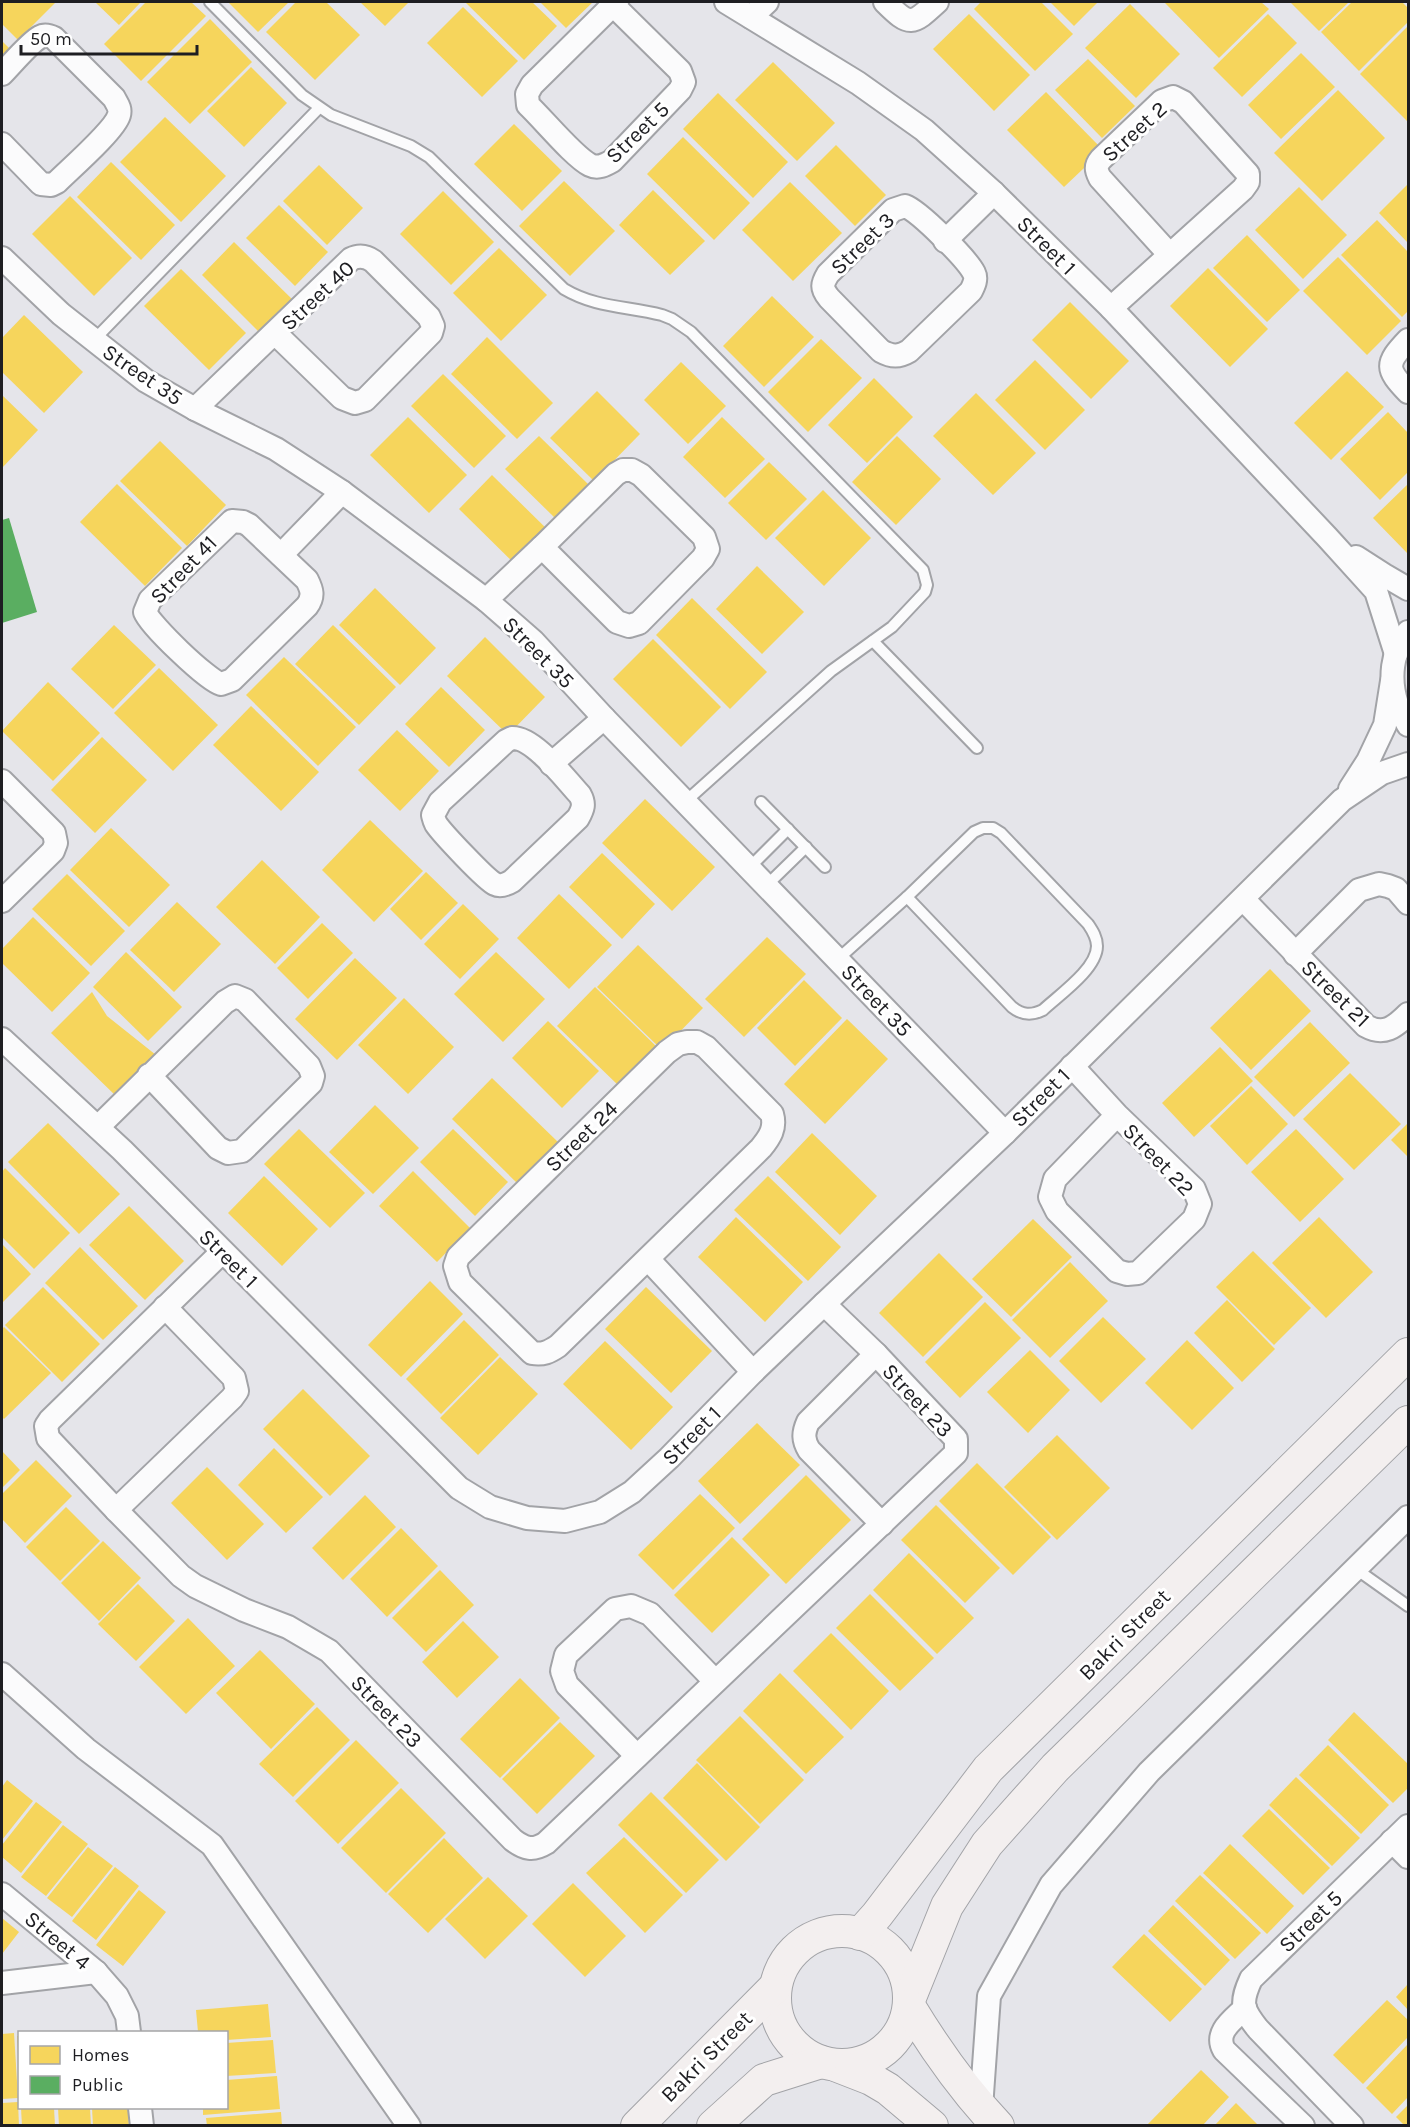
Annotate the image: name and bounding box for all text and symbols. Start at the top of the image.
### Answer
scale bar [21,18,196,56]
text: 50 m [30,28,72,50]
street label: Street 5 [601,96,675,169]
street label: Street 2 [1097,96,1172,168]
street label: Street 3 [825,207,900,280]
street label: Street 1 [1011,211,1081,281]
street label: Street 40 [276,255,360,336]
street label: Street 35 [97,339,187,411]
street label: Street 41 [145,530,223,609]
street label: Street 35 [497,611,580,694]
street label: Street 21 [1295,955,1375,1033]
street label: Street 35 [835,959,917,1042]
street label: Street 1 [1006,1063,1076,1133]
street label: Street 24 [540,1096,623,1178]
street label: Street 22 [1117,1118,1199,1202]
street label: Street 1 [193,1224,263,1294]
street label: Street 23 [877,1358,958,1443]
street label: Street 1 [657,1401,727,1471]
street label: Bakri Street [1074,1584,1176,1686]
street label: Street 23 [345,1670,427,1754]
street label: Street 5 [1274,1885,1348,1958]
street label: Street 4 [19,1906,96,1976]
street label: Bakri Street [656,2006,758,2108]
legend [18,2031,228,2109]
text: Homes [72,2044,129,2066]
text: Public [72,2074,123,2096]

